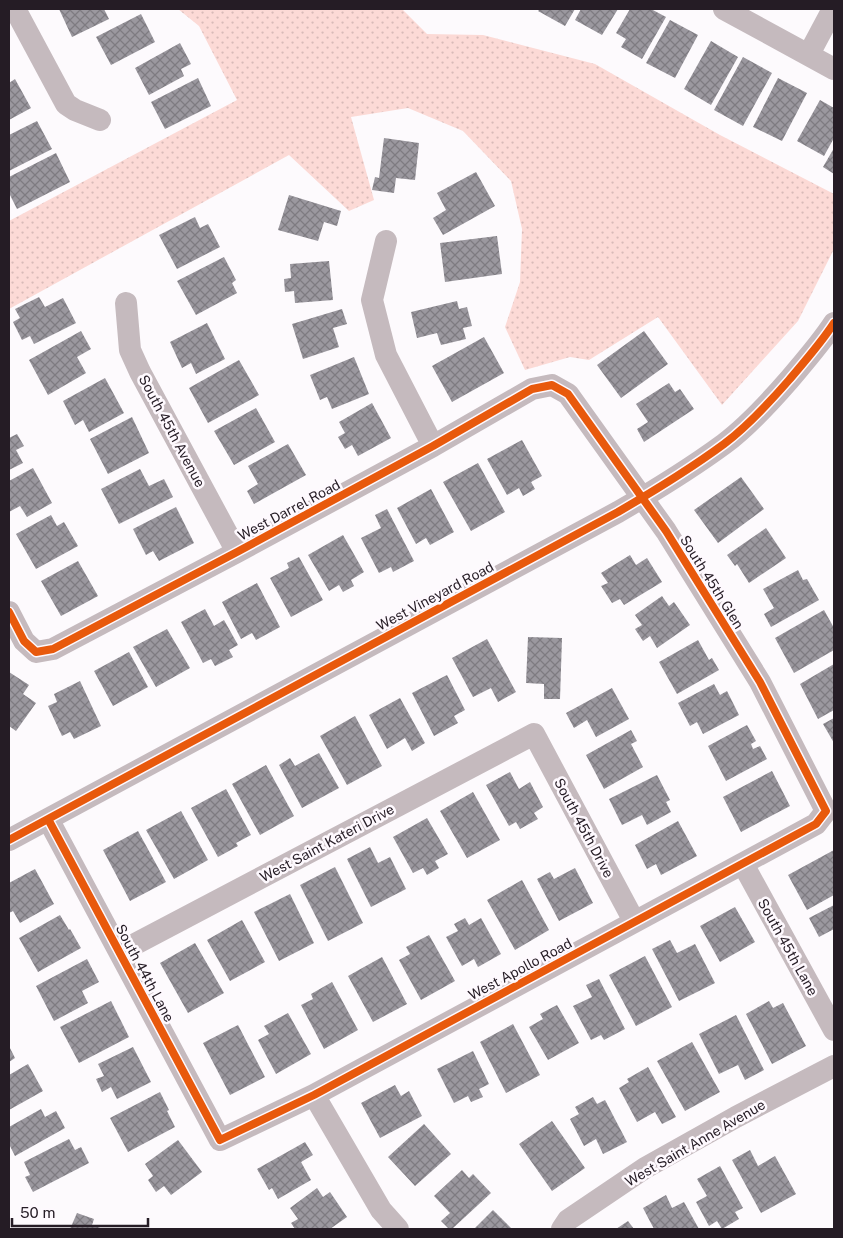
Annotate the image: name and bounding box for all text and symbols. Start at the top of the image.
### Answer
street label: South 45th Avenue [136,372,208,490]
street label: West Darrel Road [235,476,343,544]
street label: South 45th Glen [677,532,747,632]
street label: West Vineyard Road [374,558,496,634]
street label: South 45th Drive [551,776,617,881]
street label: West Saint Kateri Drive [257,801,397,885]
street label: South 45th Lane [755,896,821,998]
street label: South 44th Lane [112,921,178,1025]
street label: West Apollo Road [466,935,574,1003]
street label: West Saint Anne Avenue [622,1096,768,1190]
scale bar [12,1196,149,1228]
text: 50 m [20,1204,55,1221]

